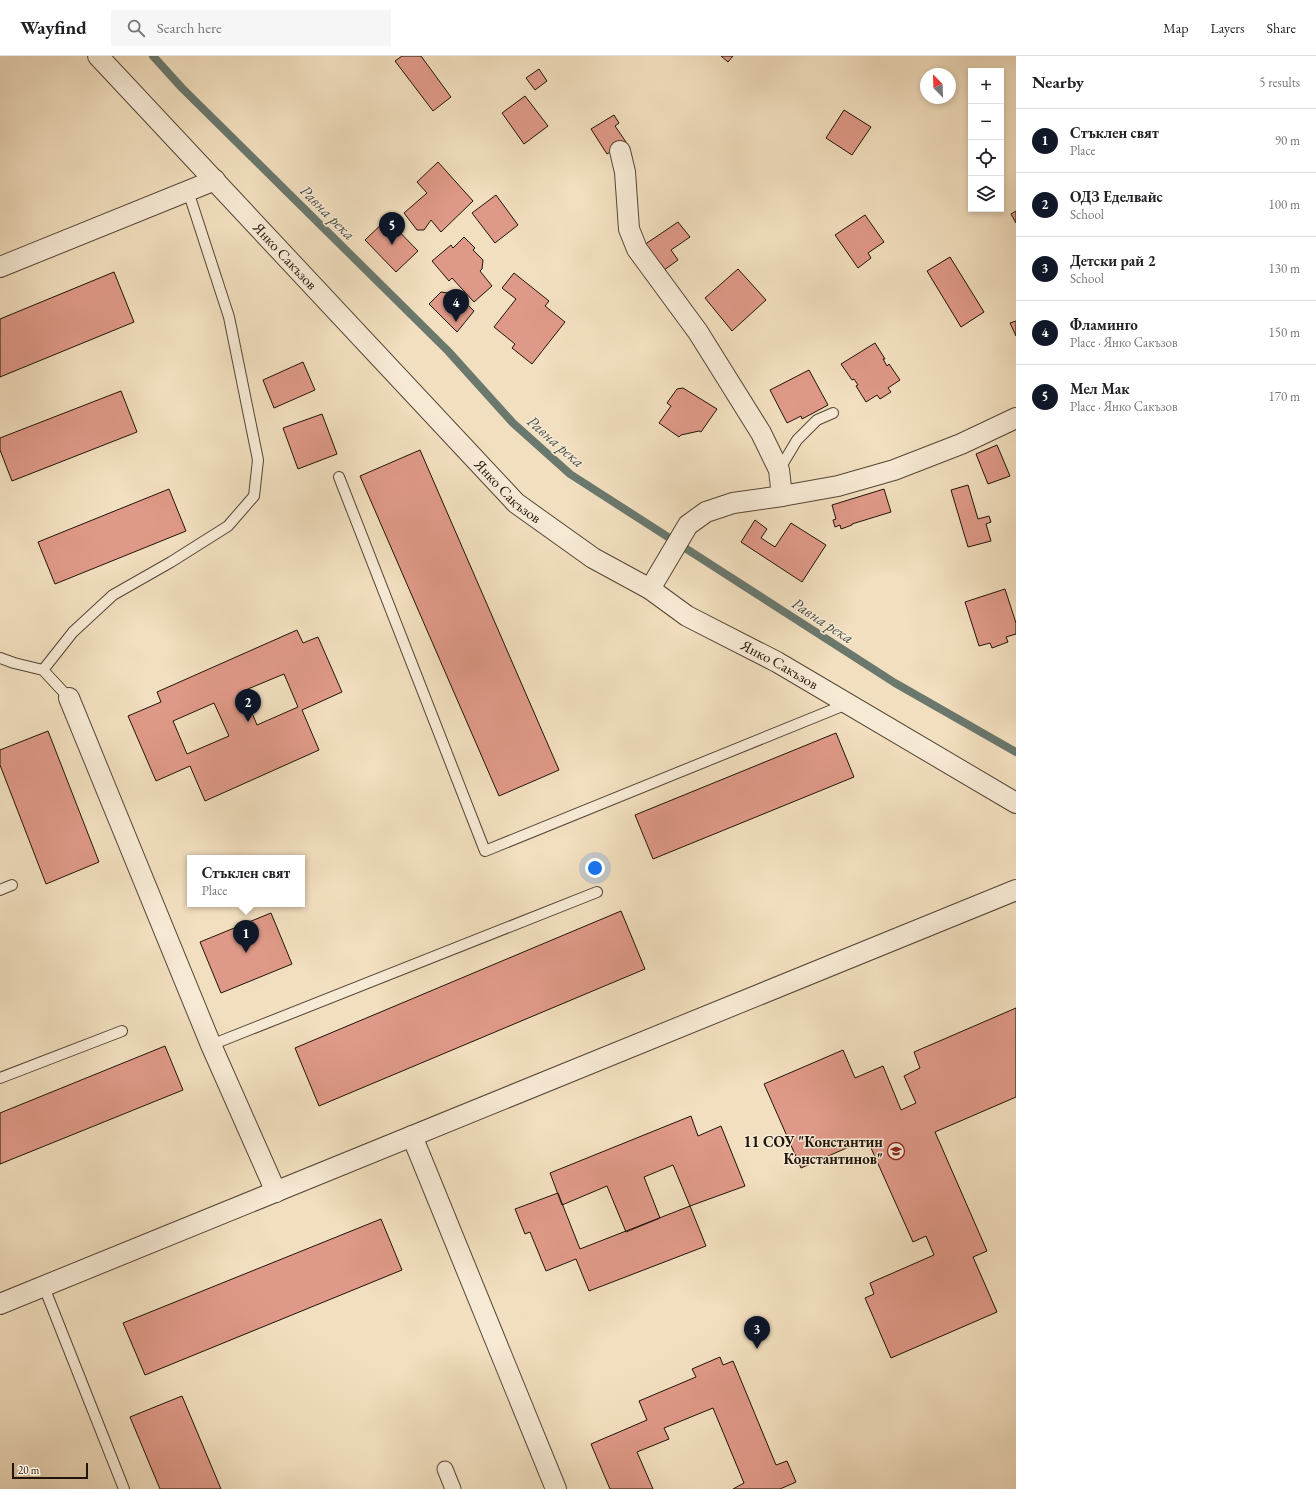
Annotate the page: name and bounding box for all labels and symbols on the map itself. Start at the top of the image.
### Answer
north arrow [920,68,956,104]
water label: Равна река [296,180,360,244]
pin: 5 [379,212,405,245]
street label: Янко Сакъзов [249,217,322,294]
pin: 4 [443,289,469,322]
water label: Равна река [522,411,589,472]
street label: Янко Сакъзов [470,454,545,527]
water label: Равна река [788,593,858,648]
street label: Янко Сакъзов [737,635,822,693]
pin: 2 [235,689,261,722]
your location [585,858,605,878]
pin: 1 [233,920,259,953]
place label: 11 СОУ "Константин Константинов" [744,1132,883,1168]
school or university icon: 11 СОУ "Константин Константинов" [886,1141,906,1161]
pin: 3 [744,1316,770,1349]
scale bar [12,1461,88,1480]

